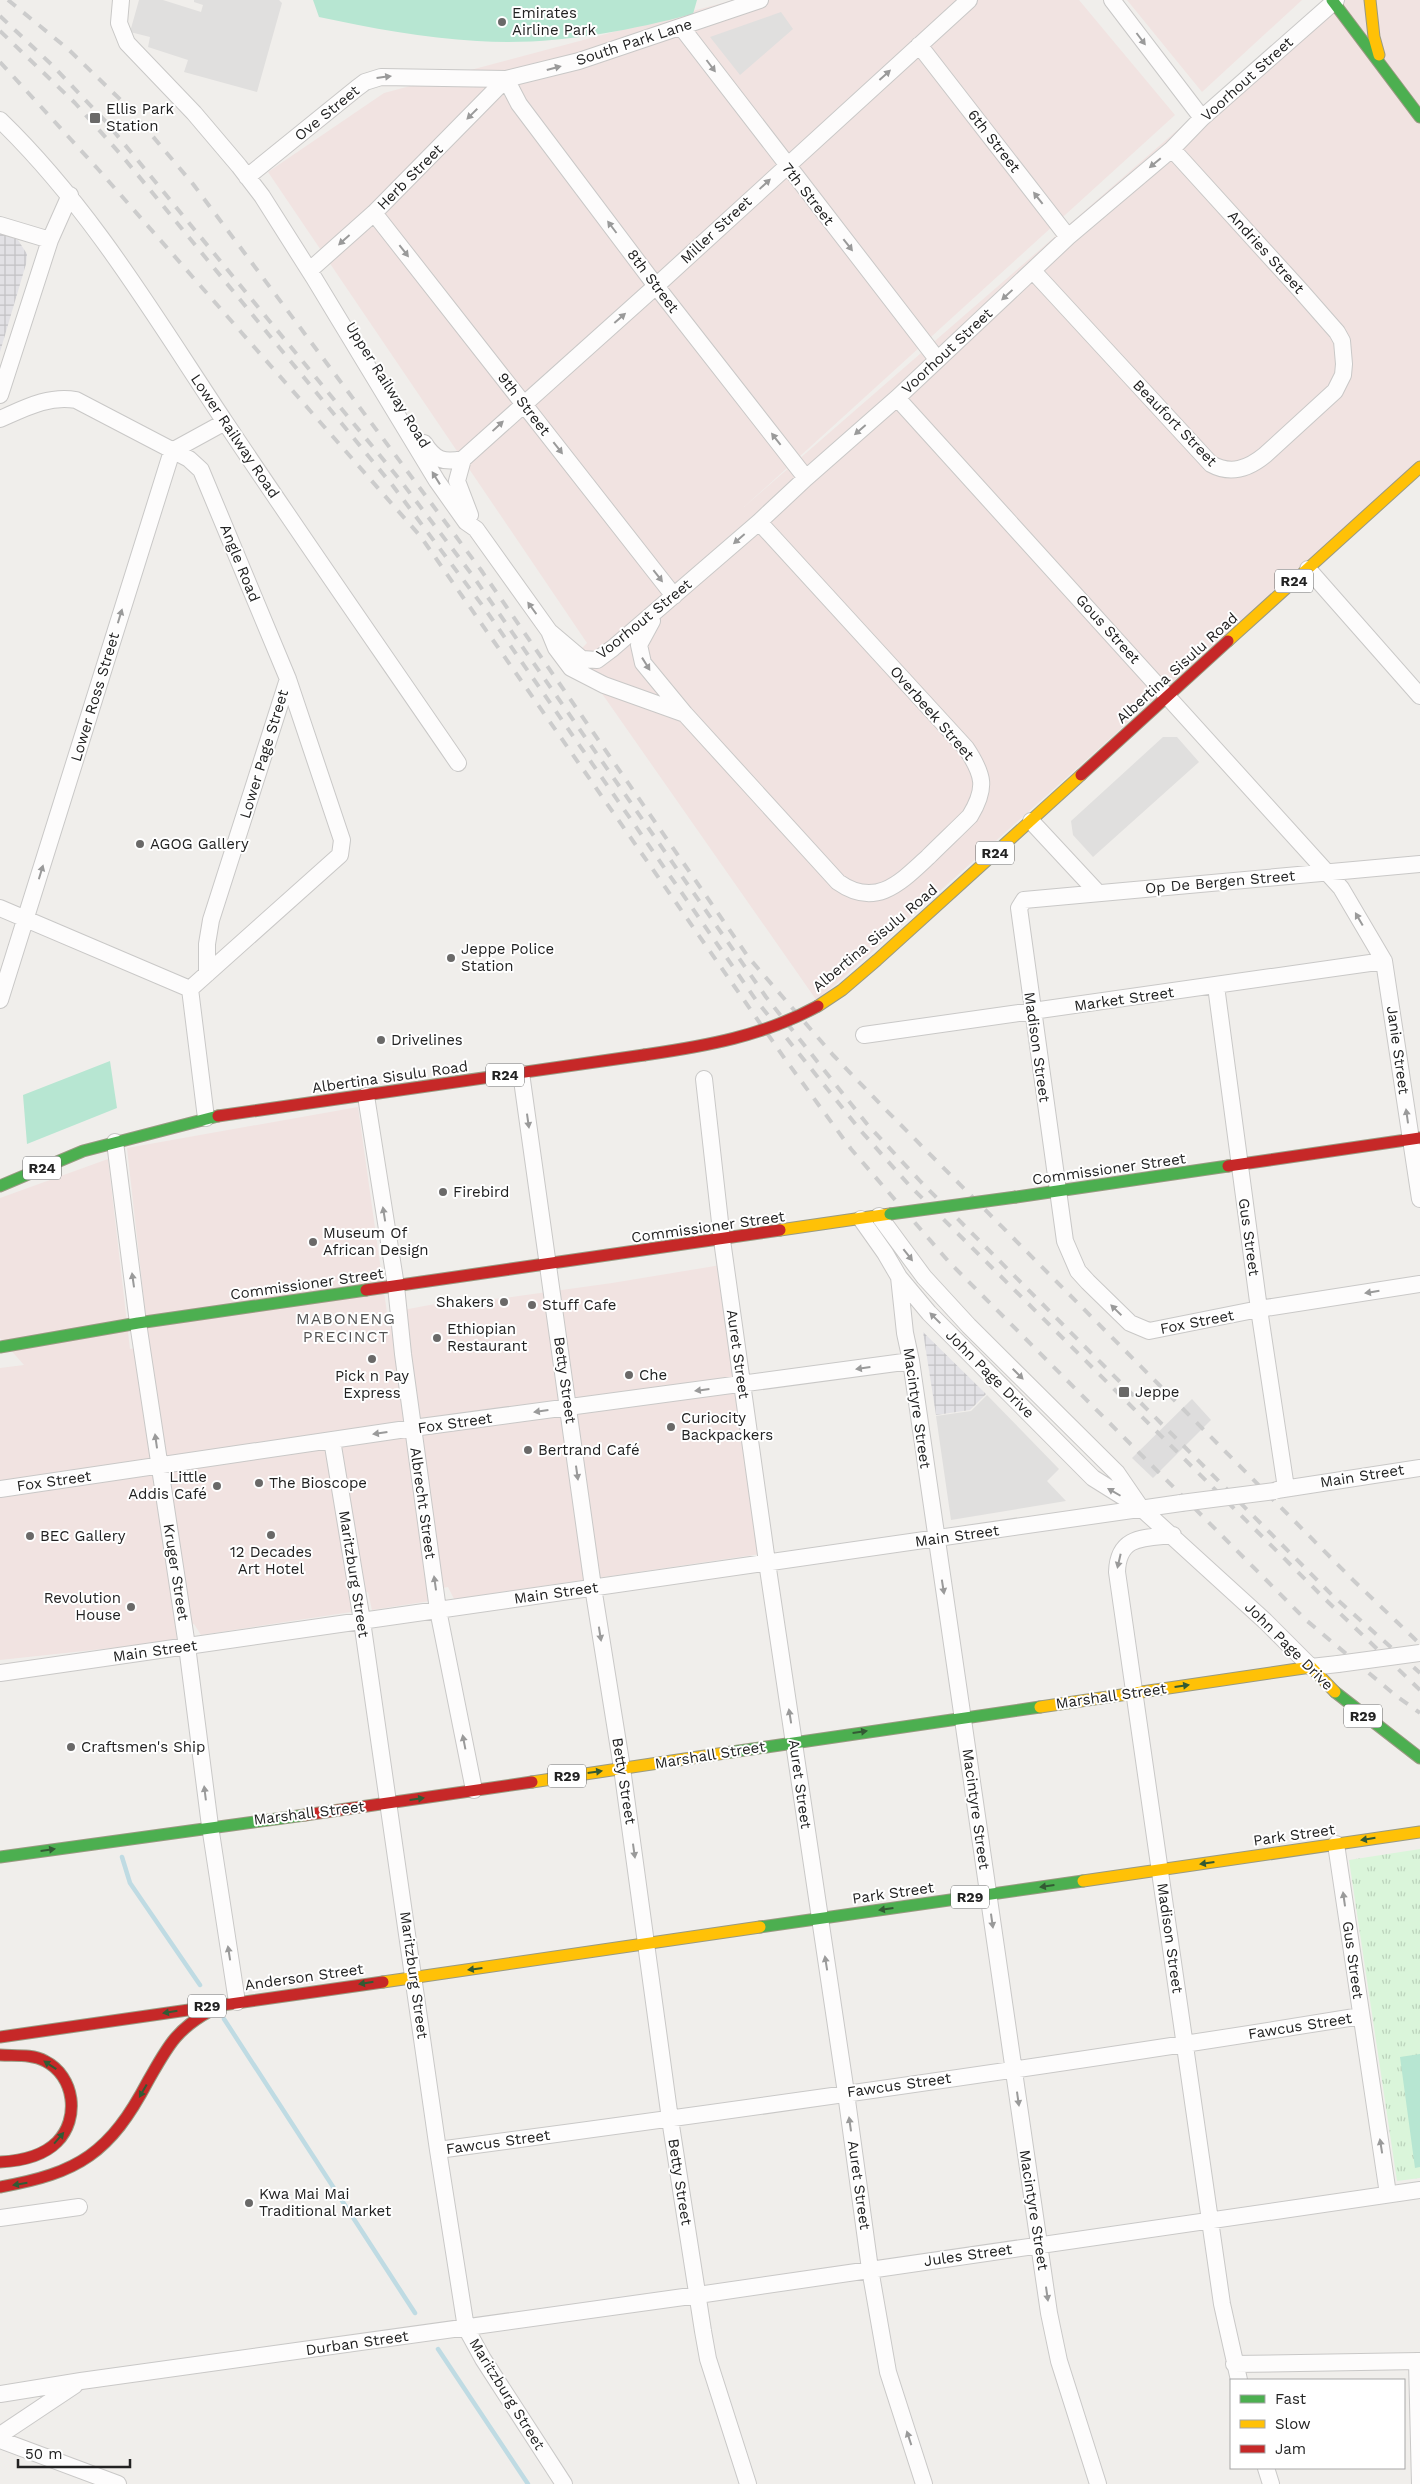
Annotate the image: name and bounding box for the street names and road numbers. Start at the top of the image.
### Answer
street label: South Park Lane [574,15,694,69]
street label: Voorhout Street [1197,33,1297,125]
street label: Ove Street [291,81,364,145]
street label: 6th Street [964,106,1025,177]
street label: Herb Street [373,140,447,214]
street label: 7th Street [778,159,838,229]
street label: Miller Street [677,192,756,268]
street label: Andries Street [1224,207,1308,298]
street label: 8th Street [623,246,683,317]
street label: Voorhout Street [898,304,997,398]
street label: Upper Railway Road [342,319,434,451]
street label: 9th Street [494,369,555,440]
street label: Lower Railway Road [187,371,283,501]
street label: Beaufort Street [1129,376,1221,470]
street label: Angle Road [216,522,264,604]
road number: R24 [1275,570,1313,592]
street label: Voorhout Street [593,575,696,663]
street label: Gous Street [1072,591,1144,668]
street label: Albertina Sisulu Road [1113,609,1241,727]
street label: Lower Ross Street [67,630,123,764]
street label: Overbeek Street [886,662,978,764]
street label: Lower Page Street [236,687,292,821]
road number: R24 [976,841,1014,864]
street label: Op De Bergen Street [1144,866,1297,898]
street label: Albertina Sisulu Road [809,881,941,995]
street label: Market Street [1073,983,1176,1015]
street label: Madison Street [1020,991,1054,1104]
street label: Janie Street [1383,1005,1413,1096]
street label: Albertina Sisulu Road [311,1057,469,1097]
road number: R24 [486,1064,524,1086]
street label: Commissioner Street [1031,1149,1188,1189]
road number: R24 [23,1156,61,1180]
street label: Gus Street [1235,1197,1263,1278]
street label: Commissioner Street [630,1207,787,1247]
street label: Commissioner Street [229,1264,386,1304]
street label: Fox Street [1158,1306,1236,1338]
street label: Auret Street [723,1308,753,1400]
street label: John Page Drive [942,1326,1038,1422]
street label: Betty Street [550,1335,580,1425]
street label: Macintyre Street [900,1347,934,1470]
street label: Fox Street [417,1409,494,1437]
street label: Albrecht Street [406,1446,440,1561]
street label: Main Street [1319,1460,1406,1492]
street label: Fox Street [16,1467,93,1495]
street label: Maritzburg Street [335,1509,373,1639]
street label: Main Street [914,1521,1001,1551]
street label: Kruger Street [159,1522,193,1622]
street label: Main Street [513,1578,600,1608]
street label: John Page Drive [1241,1598,1337,1694]
street label: Main Street [112,1636,199,1666]
street label: Marshall Street [1054,1679,1168,1713]
road number: R29 [1344,1704,1382,1728]
street label: Betty Street [608,1736,640,1826]
street label: Marshall Street [653,1737,767,1773]
street label: Auret Street [785,1738,815,1830]
street label: Macintyre Street [959,1748,993,1871]
road number: R29 [548,1764,586,1788]
street label: Marshall Street [253,1797,366,1829]
street label: Park Street [1252,1820,1337,1850]
street label: Park Street [851,1878,936,1908]
street label: Madison Street [1153,1882,1187,1995]
road number: R29 [951,1885,989,1908]
street label: Maritzburg Street [396,1910,432,2040]
street label: Gus Street [1339,1920,1367,2001]
street label: Anderson Street [244,1960,365,1994]
road number: R29 [188,1994,226,2018]
street label: Fawcus Street [1247,2009,1354,2043]
street label: Fawcus Street [846,2069,953,2101]
street label: Fawcus Street [445,2126,552,2158]
street label: Betty Street [664,2137,696,2227]
street label: Auret Street [844,2139,874,2231]
street label: Macintyre Street [1016,2149,1053,2272]
street label: Jules Street [923,2240,1014,2270]
street label: Durban Street [304,2327,410,2359]
street label: Maritzburg Street [465,2335,549,2454]

